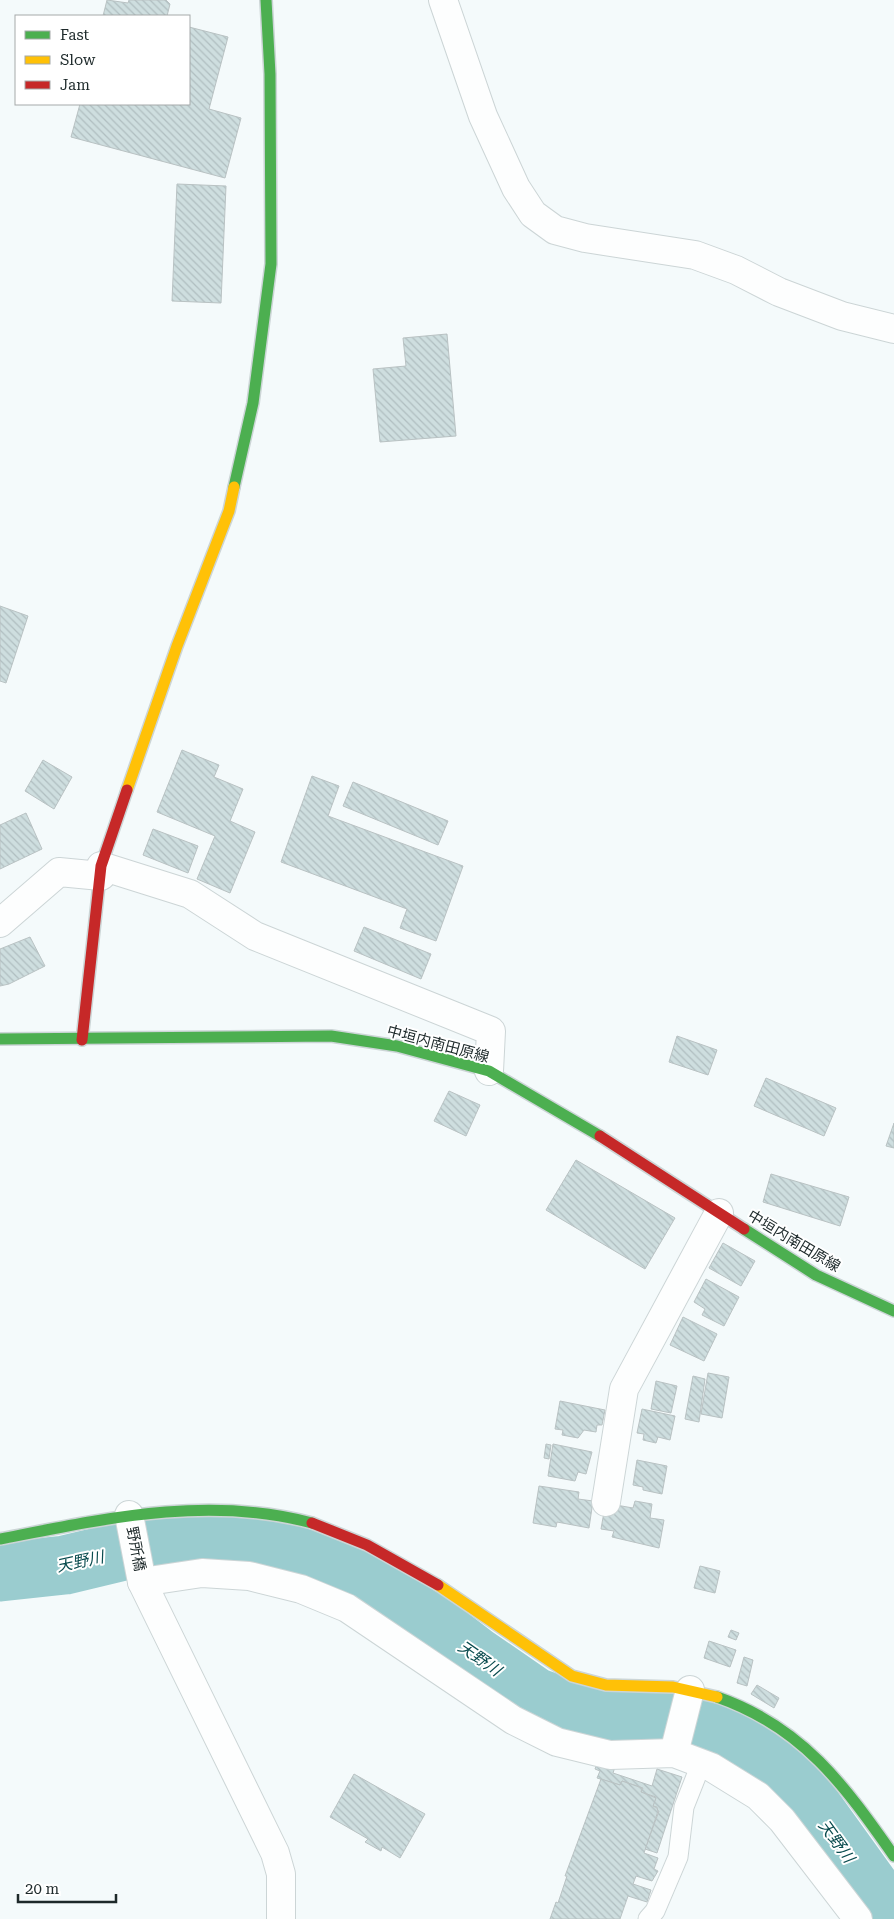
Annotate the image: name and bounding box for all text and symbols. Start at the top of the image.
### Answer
legend [15,15,190,105]
text: Fast [60,26,90,44]
text: Slow [60,51,96,69]
text: Jam [60,76,90,94]
street label: 中垣内南田原線 [385,1022,491,1066]
street label: 中垣内南田原線 [744,1206,844,1276]
street label: 野所橋 [123,1525,149,1573]
water label: 天野川 [55,1547,108,1576]
water label: 天野川 [455,1637,506,1681]
water label: 天野川 [815,1816,860,1868]
scale bar [18,1872,115,1904]
text: 20 m [25,1880,60,1898]

